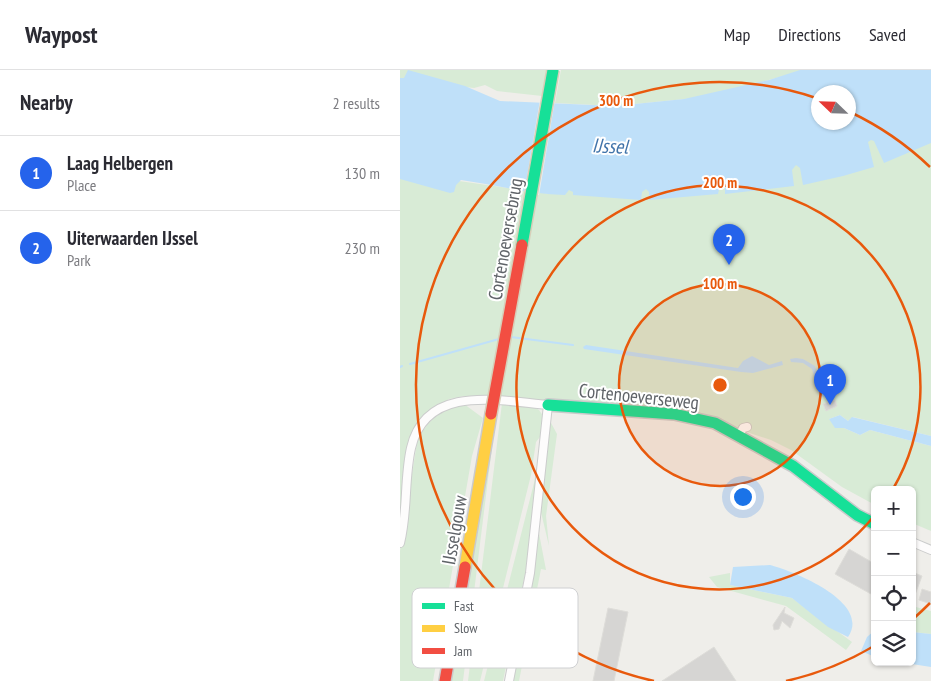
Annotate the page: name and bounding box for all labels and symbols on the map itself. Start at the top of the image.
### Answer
north arrow [811,85,856,130]
text: 300 m [599,91,633,110]
water label: IJssel [592,132,631,160]
text: 200 m [703,173,737,192]
street label: Cortenoeversebrug [482,176,528,302]
pin: 2 [713,224,745,265]
text: 100 m [703,274,737,293]
pin: 1 [814,364,846,405]
centre of rings [711,376,729,394]
street label: Cortenoeverseweg [578,378,700,414]
your location [730,484,756,510]
street label: IJsselgouw [436,493,472,567]
legend [412,588,578,668]
text: Fast [454,597,474,615]
text: Slow [454,619,478,637]
text: Jam [453,642,472,660]

